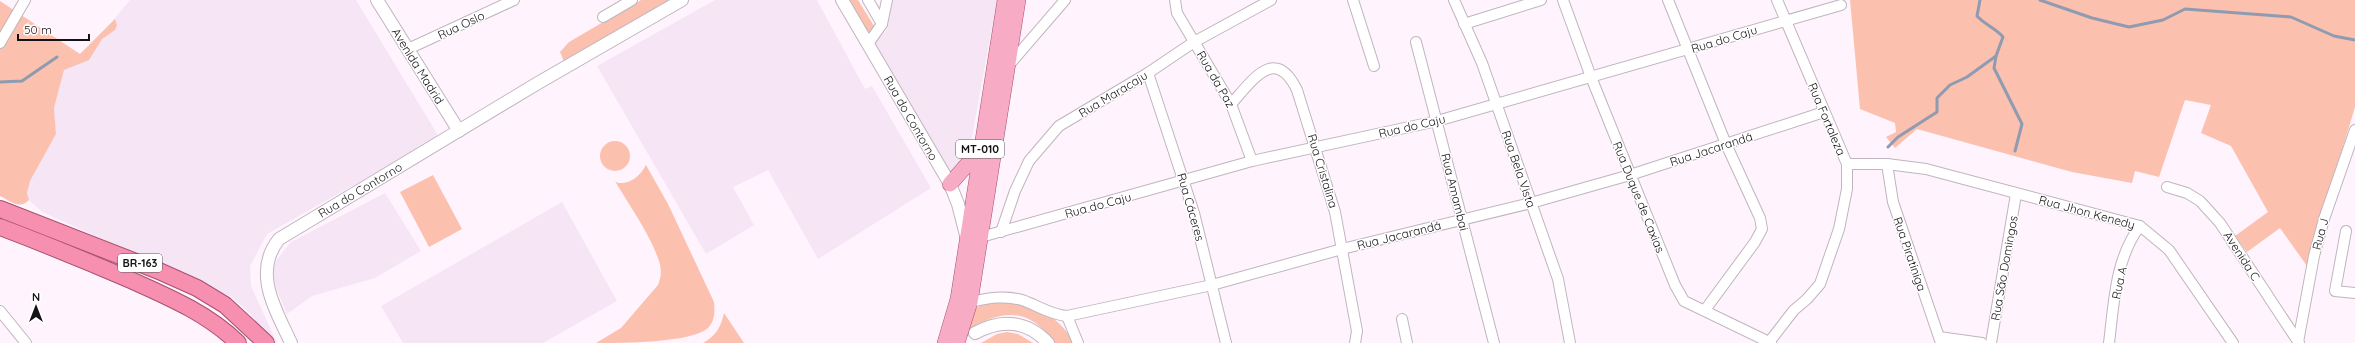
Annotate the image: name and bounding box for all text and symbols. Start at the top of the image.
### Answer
street label: Rua Oslo [435,8,487,42]
scale bar [18,16,89,42]
text: 50 m [24,22,52,37]
street label: Rua do Caju [1689,22,1759,56]
street label: Avenida Madrid [389,25,447,107]
street label: Rua da Paz [1194,48,1238,110]
street label: Rua Maracaju [1076,68,1150,120]
street label: Rua do Contorno [881,73,941,163]
street label: Rua Fortaleza [1805,80,1849,158]
street label: Rua do Caju [1377,111,1447,141]
street label: Rua Bela Vista [1499,128,1539,210]
street label: Rua Jacarandá [1668,129,1754,169]
street label: Rua Cristalina [1305,132,1341,210]
street label: Rua Duque de Caxias [1610,139,1668,255]
road number: MT-010 [956,140,1004,158]
street label: Rua Amambai [1438,152,1472,232]
street label: Rua do Contorno [315,159,405,221]
street label: Rua Cáceres [1174,171,1208,243]
street label: Rua do Caju [1063,189,1133,221]
street label: Rua Jhon Kenedy [2037,192,2137,232]
street label: Rua São Domingos [1987,214,2021,322]
street label: Rua Piratiniga [1890,215,1930,293]
street label: Rua Jacarandá [1355,217,1443,253]
street label: Rua J [2309,217,2331,251]
street label: Avenida C [2221,229,2264,284]
road number: BR-163 [118,254,162,272]
street label: Rua A [2108,265,2130,301]
north arrow [16,287,56,327]
text: N [32,290,40,304]

